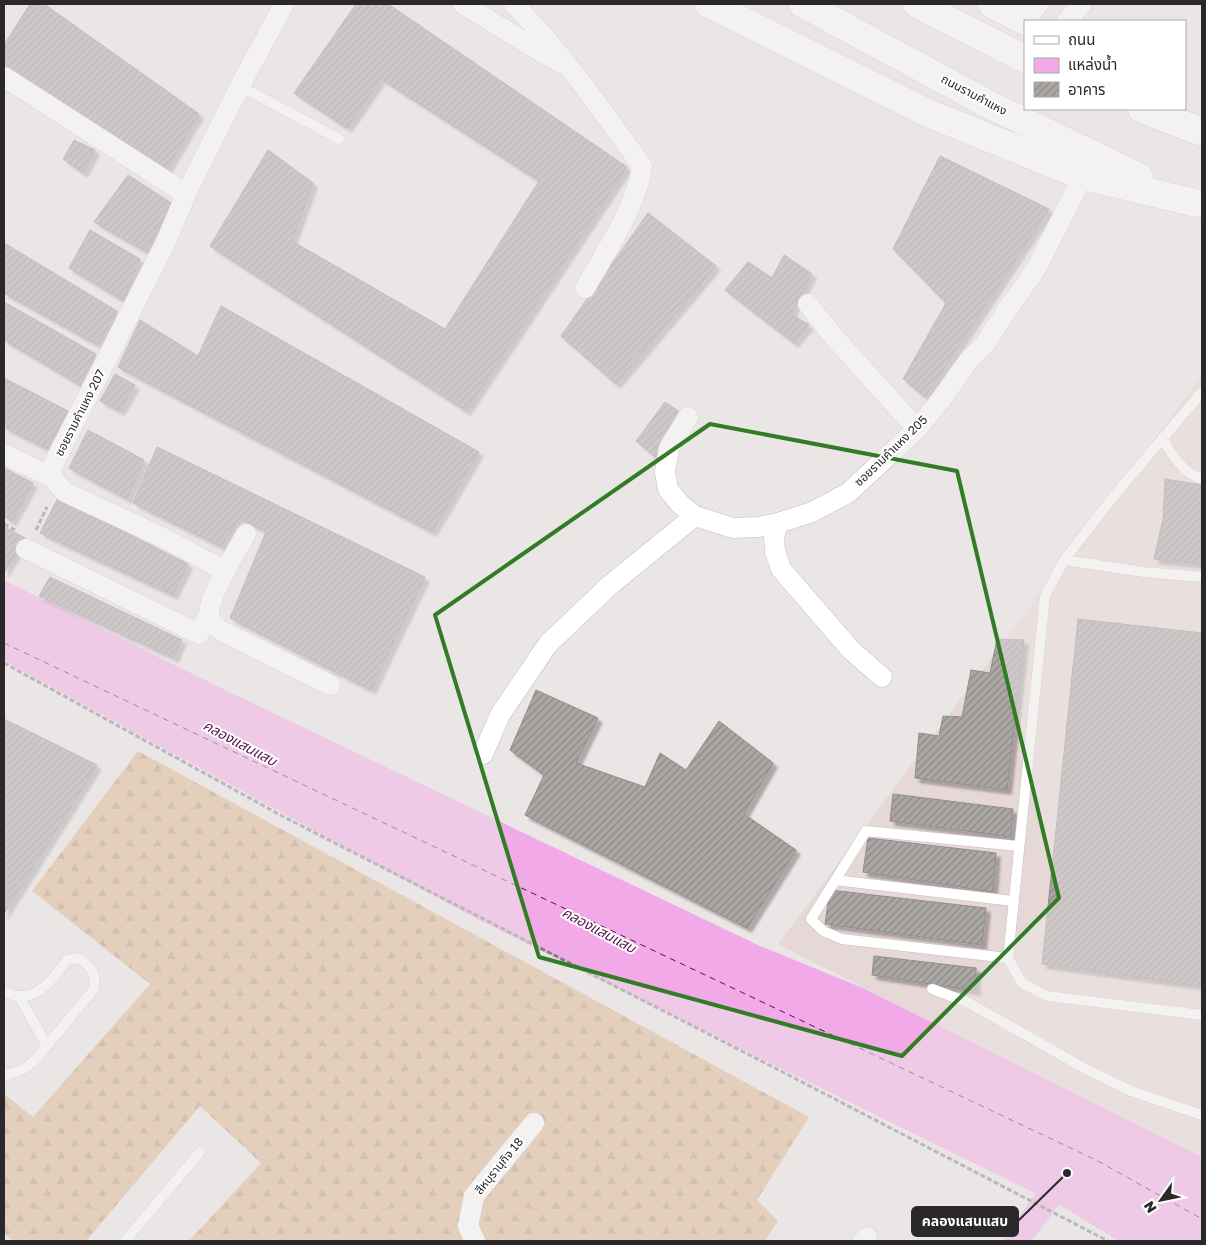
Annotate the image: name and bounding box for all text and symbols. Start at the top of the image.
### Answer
legend [1024,20,1186,110]
text: ถนน [1068,30,1095,48]
text: แหล่งน้ำ [1068,54,1117,73]
street label: ถนนรามคำแหง [939,71,1010,118]
text: อาคาร [1068,80,1105,98]
street label: ซอยรามคำแหง 207 [51,367,108,459]
street label: ซอยรามคำแหง 205 [851,412,930,489]
water label: คลองแสนแสบ [201,716,281,770]
water label: คลองแสนแสบ [560,903,640,957]
street label: สีหบุรานุกิจ 18 [471,1134,526,1197]
north arrow [1136,1175,1186,1225]
text: N [1140,1198,1160,1216]
callout: คลองแสนแสบ [912,1207,1018,1236]
text: คลองแสนแสบ [922,1212,1008,1229]

